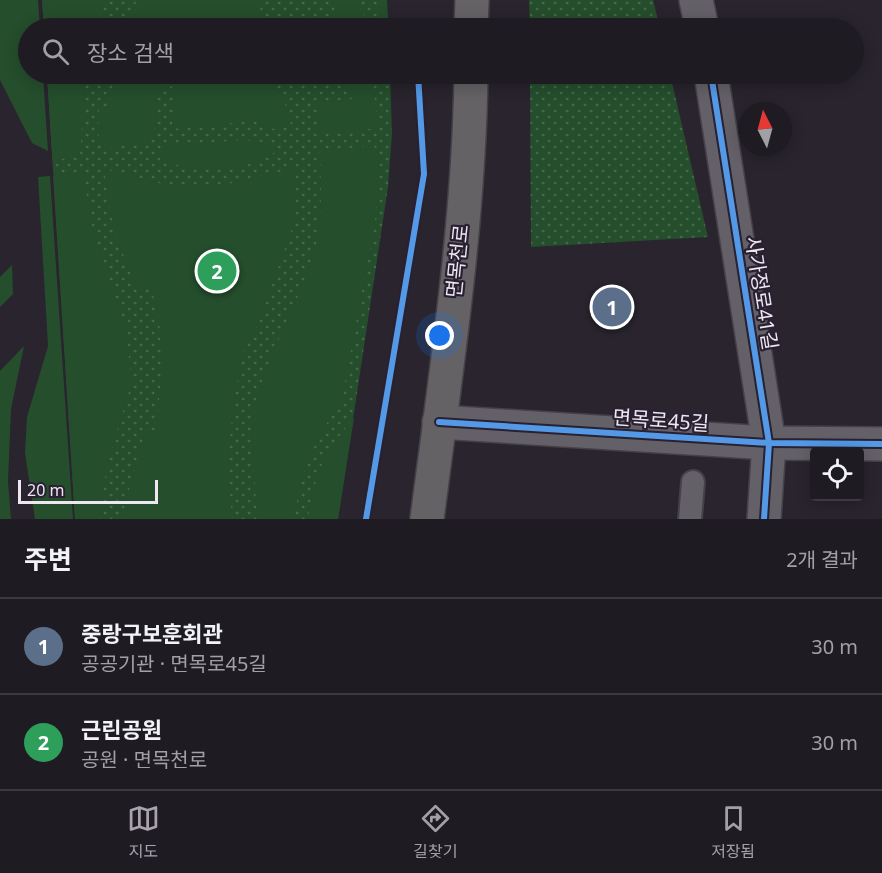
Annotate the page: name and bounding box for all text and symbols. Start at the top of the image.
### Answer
search box [18,18,864,84]
icon: search [39,35,72,68]
text: 장소 검색 [87,37,174,67]
north arrow [738,102,792,156]
street label: 면목천로 [440,223,474,299]
street label: 사가정로41길 [740,234,784,352]
pin: 2 [198,248,236,294]
pin: 1 [592,284,632,330]
your location [425,321,454,350]
street label: 면목로45길 [612,403,710,437]
map controls [810,447,864,501]
button: locate [810,447,864,501]
scale bar [18,477,158,504]
text: 20 m [27,479,64,501]
text: 주변 [24,541,72,577]
text: 2개 결과 [786,546,858,573]
text: 중랑구보훈회관 [81,618,223,648]
text: 1 [38,633,49,660]
text: 30 m [811,633,858,660]
text: 공공기관 · 면목로45길 [81,650,267,677]
text: 근린공원 [81,714,162,744]
text: 2 [38,729,49,756]
text: 30 m [811,729,858,756]
text: 공원 · 면목천로 [81,746,207,773]
tab: 지도 [127,802,160,862]
tab: 길찾기 [413,802,457,862]
tab: 저장됨 [711,802,755,862]

